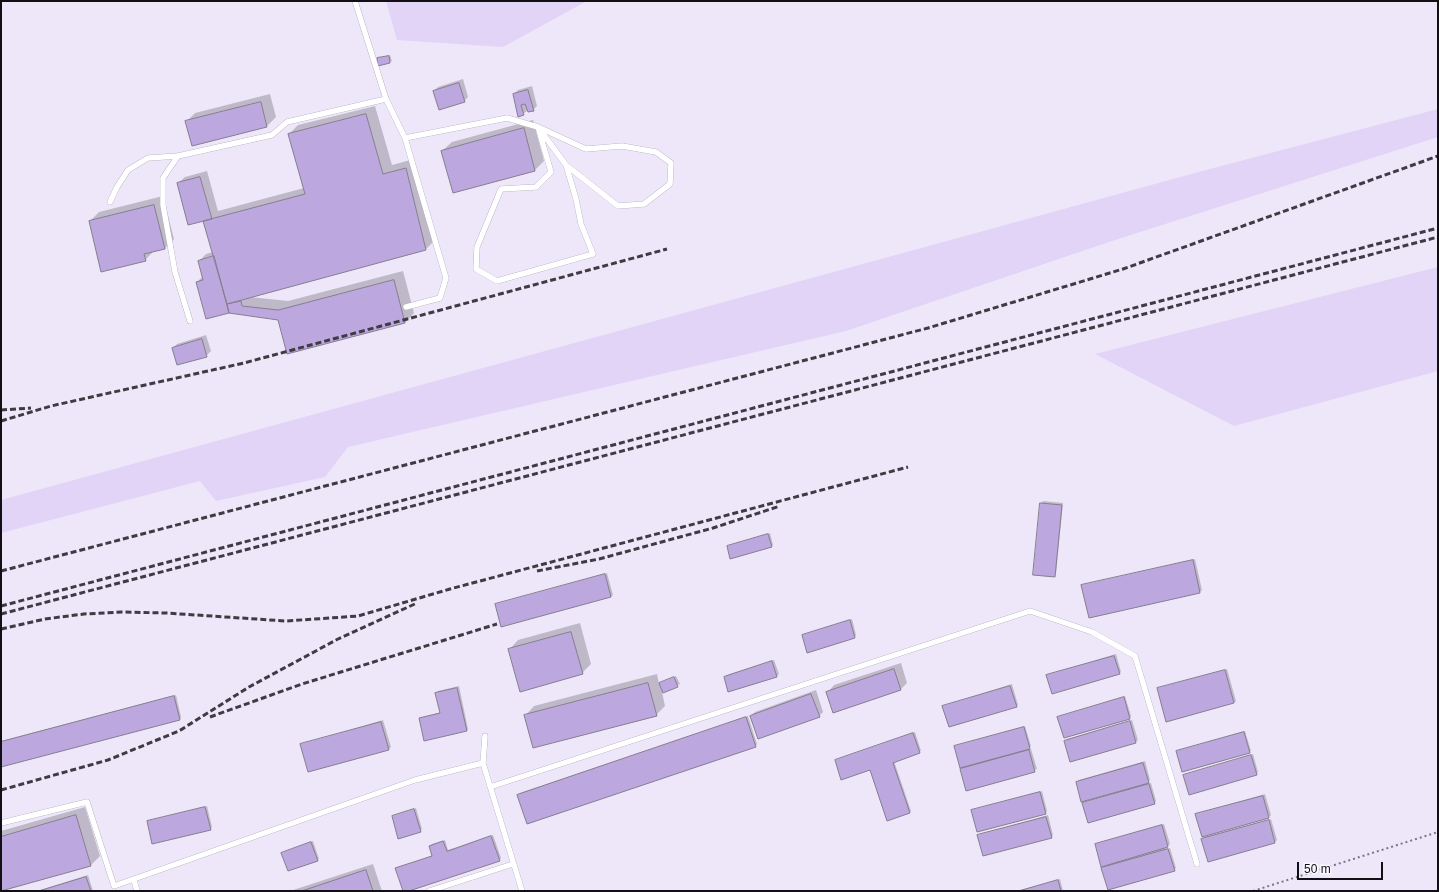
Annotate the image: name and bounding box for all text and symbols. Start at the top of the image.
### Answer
scale bar [1299,854,1385,880]
text: 50 m [1304,862,1331,876]

